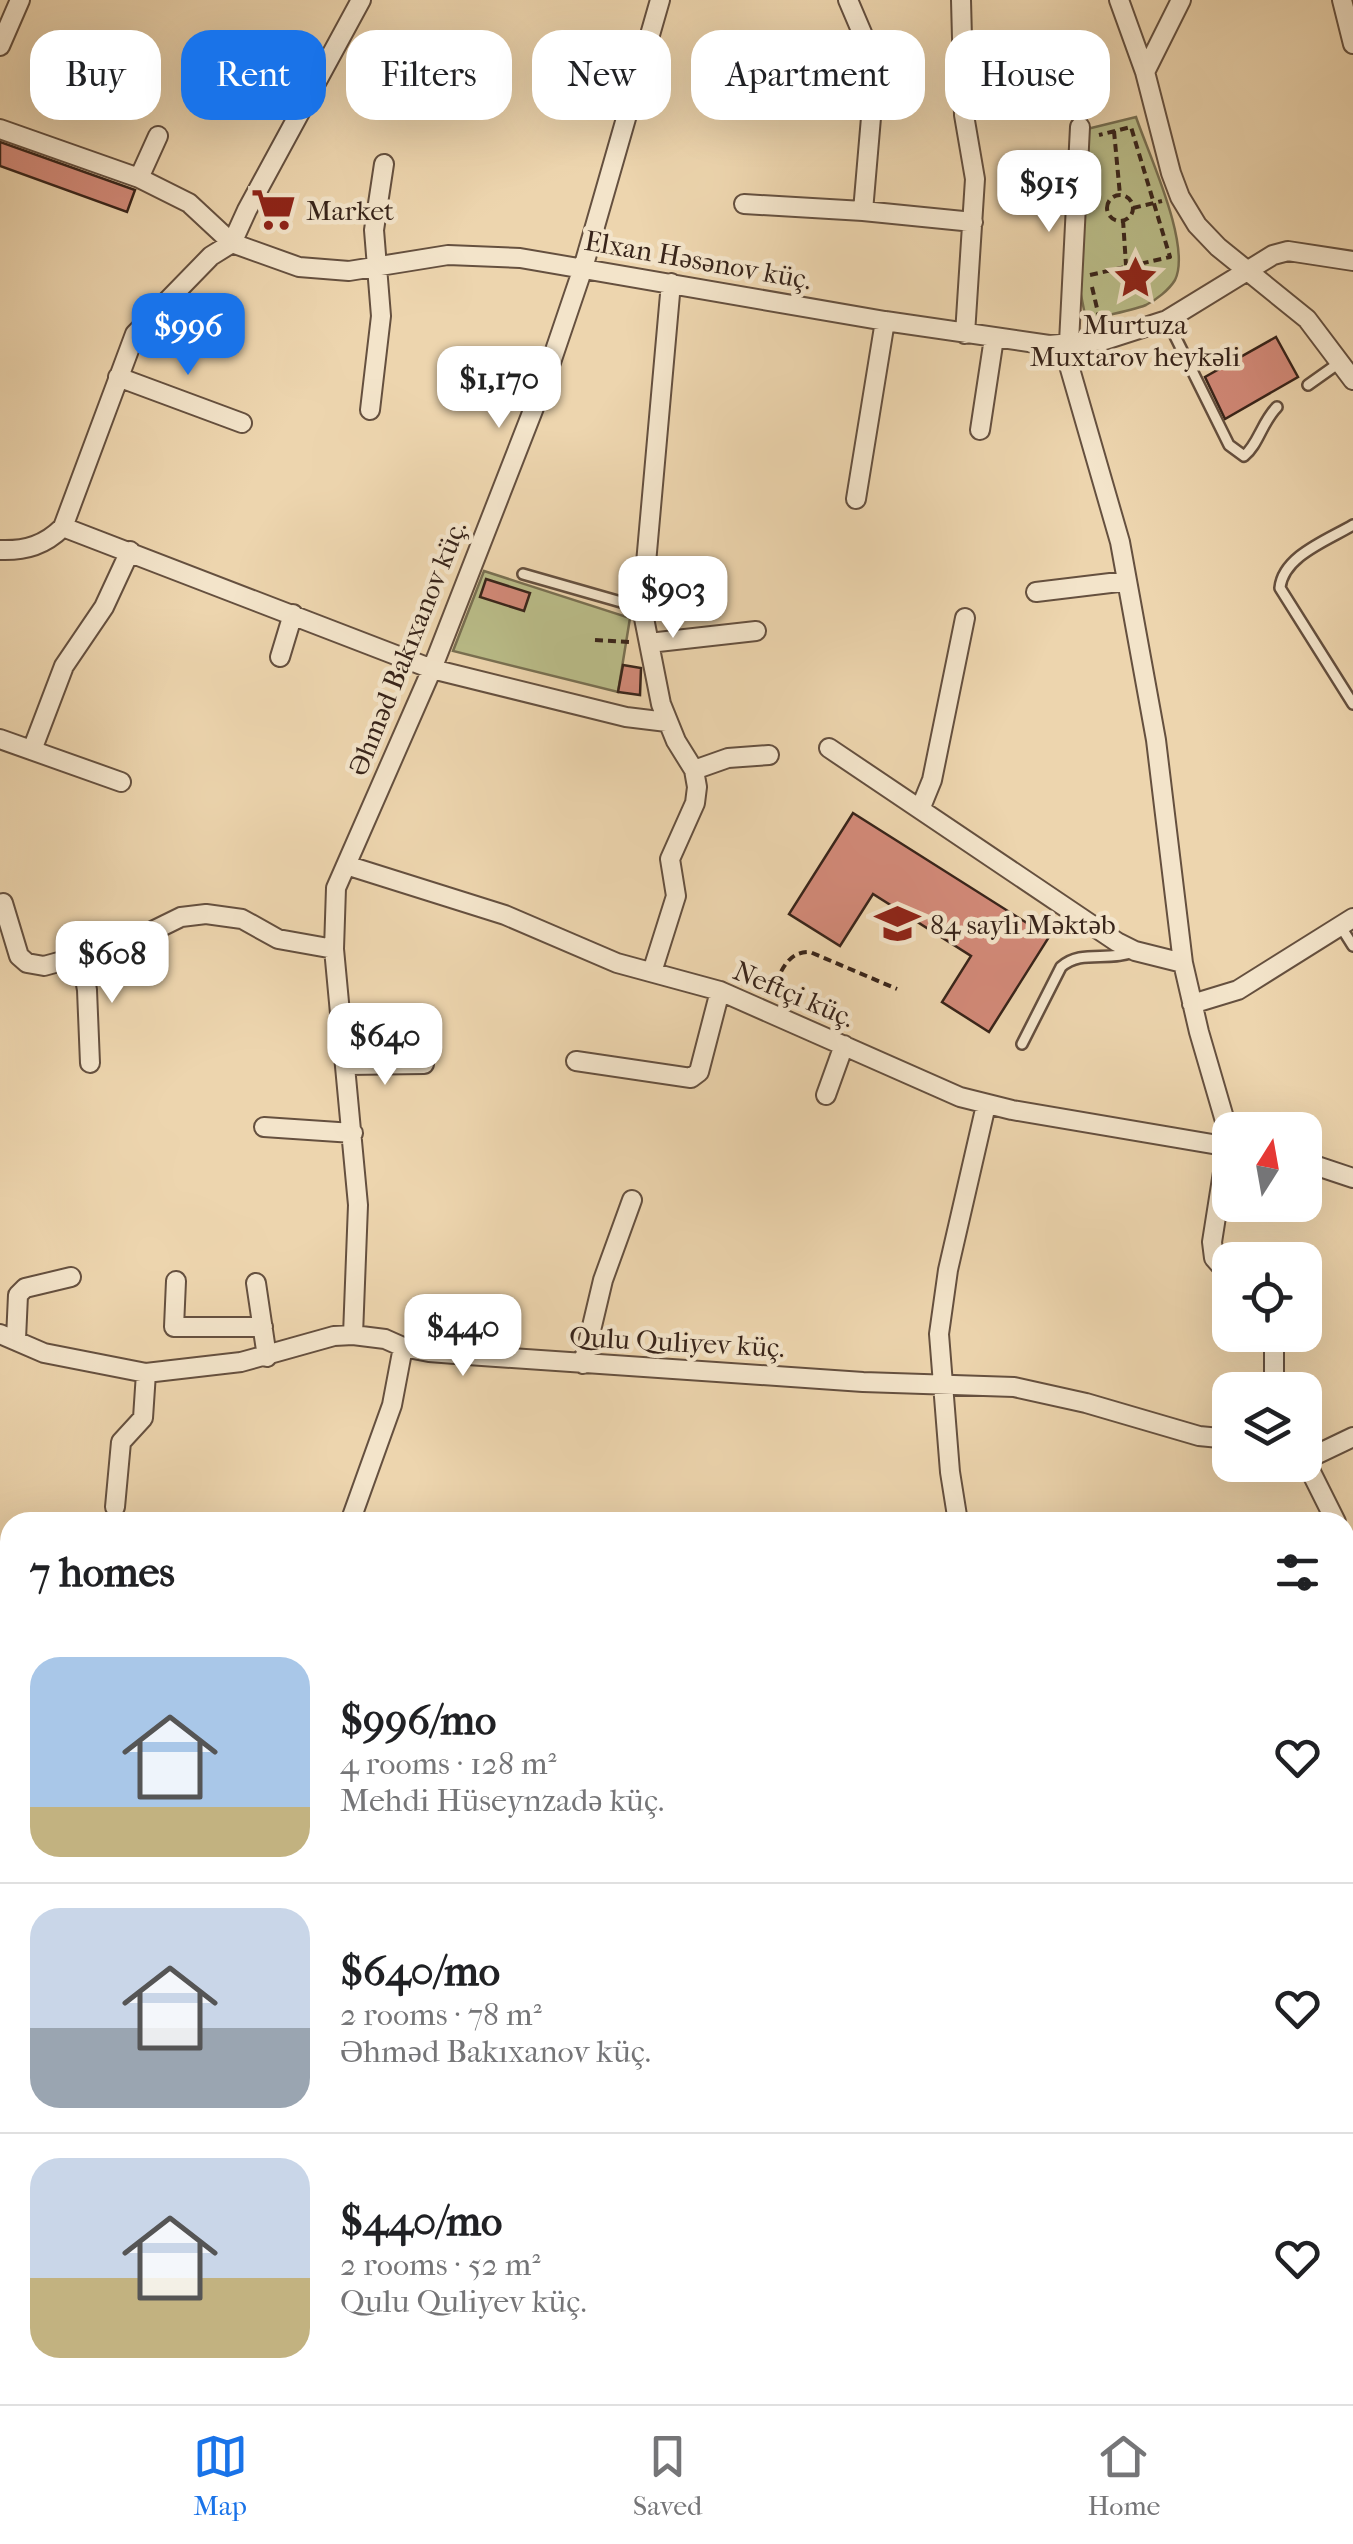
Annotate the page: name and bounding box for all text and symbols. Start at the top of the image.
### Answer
chip: Buy [30,30,161,120]
chip: Rent [181,30,326,120]
chip: Filters [346,30,512,120]
chip: New [532,30,671,120]
chip: Apartment [691,30,925,120]
chip: House [945,30,1110,120]
pin: $915 [990,150,1108,235]
text: $915 [1019,164,1079,201]
supermarket icon: Market [249,186,297,234]
place label: Market [306,194,394,227]
street label: Elxan Həsənov küç. [582,224,814,296]
place icon: Murtuza Muxtarov heykəli [1111,254,1159,302]
pin: $996 [129,293,247,378]
text: $996 [154,307,222,344]
place label: Murtuza Muxtarov heykəli [1030,308,1240,373]
pin: $1,170 [418,346,580,431]
text: $1,170 [459,360,539,397]
street label: Əhməd Bakıxanov küç. [341,516,473,780]
pin: $903 [614,556,732,641]
text: $903 [640,570,706,607]
school or university icon: 84 saylı Məktəb [873,900,921,948]
place label: 84 saylı Məktəb [930,908,1116,941]
pin: $608 [53,921,171,1006]
text: $608 [78,935,146,972]
street label: Neftçi küç. [728,954,860,1034]
pin: $640 [326,1003,444,1088]
text: $640 [349,1017,421,1054]
north arrow [1212,1112,1322,1222]
map controls [1212,1112,1322,1482]
button: locate [1212,1242,1322,1352]
pin: $440 [404,1294,522,1379]
text: $440 [426,1308,500,1345]
street label: Qulu Quliyev küç. [568,1320,786,1364]
button: layers [1212,1372,1322,1482]
icon: filters [1270,1545,1325,1600]
text: 7 homes [30,1548,175,1597]
text: $996/mo [340,1696,496,1745]
icon: home [110,1697,230,1817]
icon: heart [1270,1730,1325,1785]
text: 4 rooms · 128 m² [340,1745,557,1782]
text: Mehdi Hüseynzadə küç. [340,1782,664,1819]
text: $640/mo [340,1947,500,1996]
icon: home [110,1948,230,2068]
icon: heart [1270,1981,1325,2036]
text: 2 rooms · 78 m² [340,1996,542,2033]
text: Əhməd Bakıxanov küç. [340,2033,651,2070]
text: $440/mo [340,2197,502,2246]
icon: home [110,2198,230,2318]
icon: heart [1270,2231,1325,2286]
text: 2 rooms · 52 m² [340,2246,540,2283]
text: Qulu Quliyev küç. [340,2283,587,2320]
tab: Map [193,2429,248,2522]
tab: Saved [633,2429,702,2522]
tab: Home [1088,2429,1160,2522]

